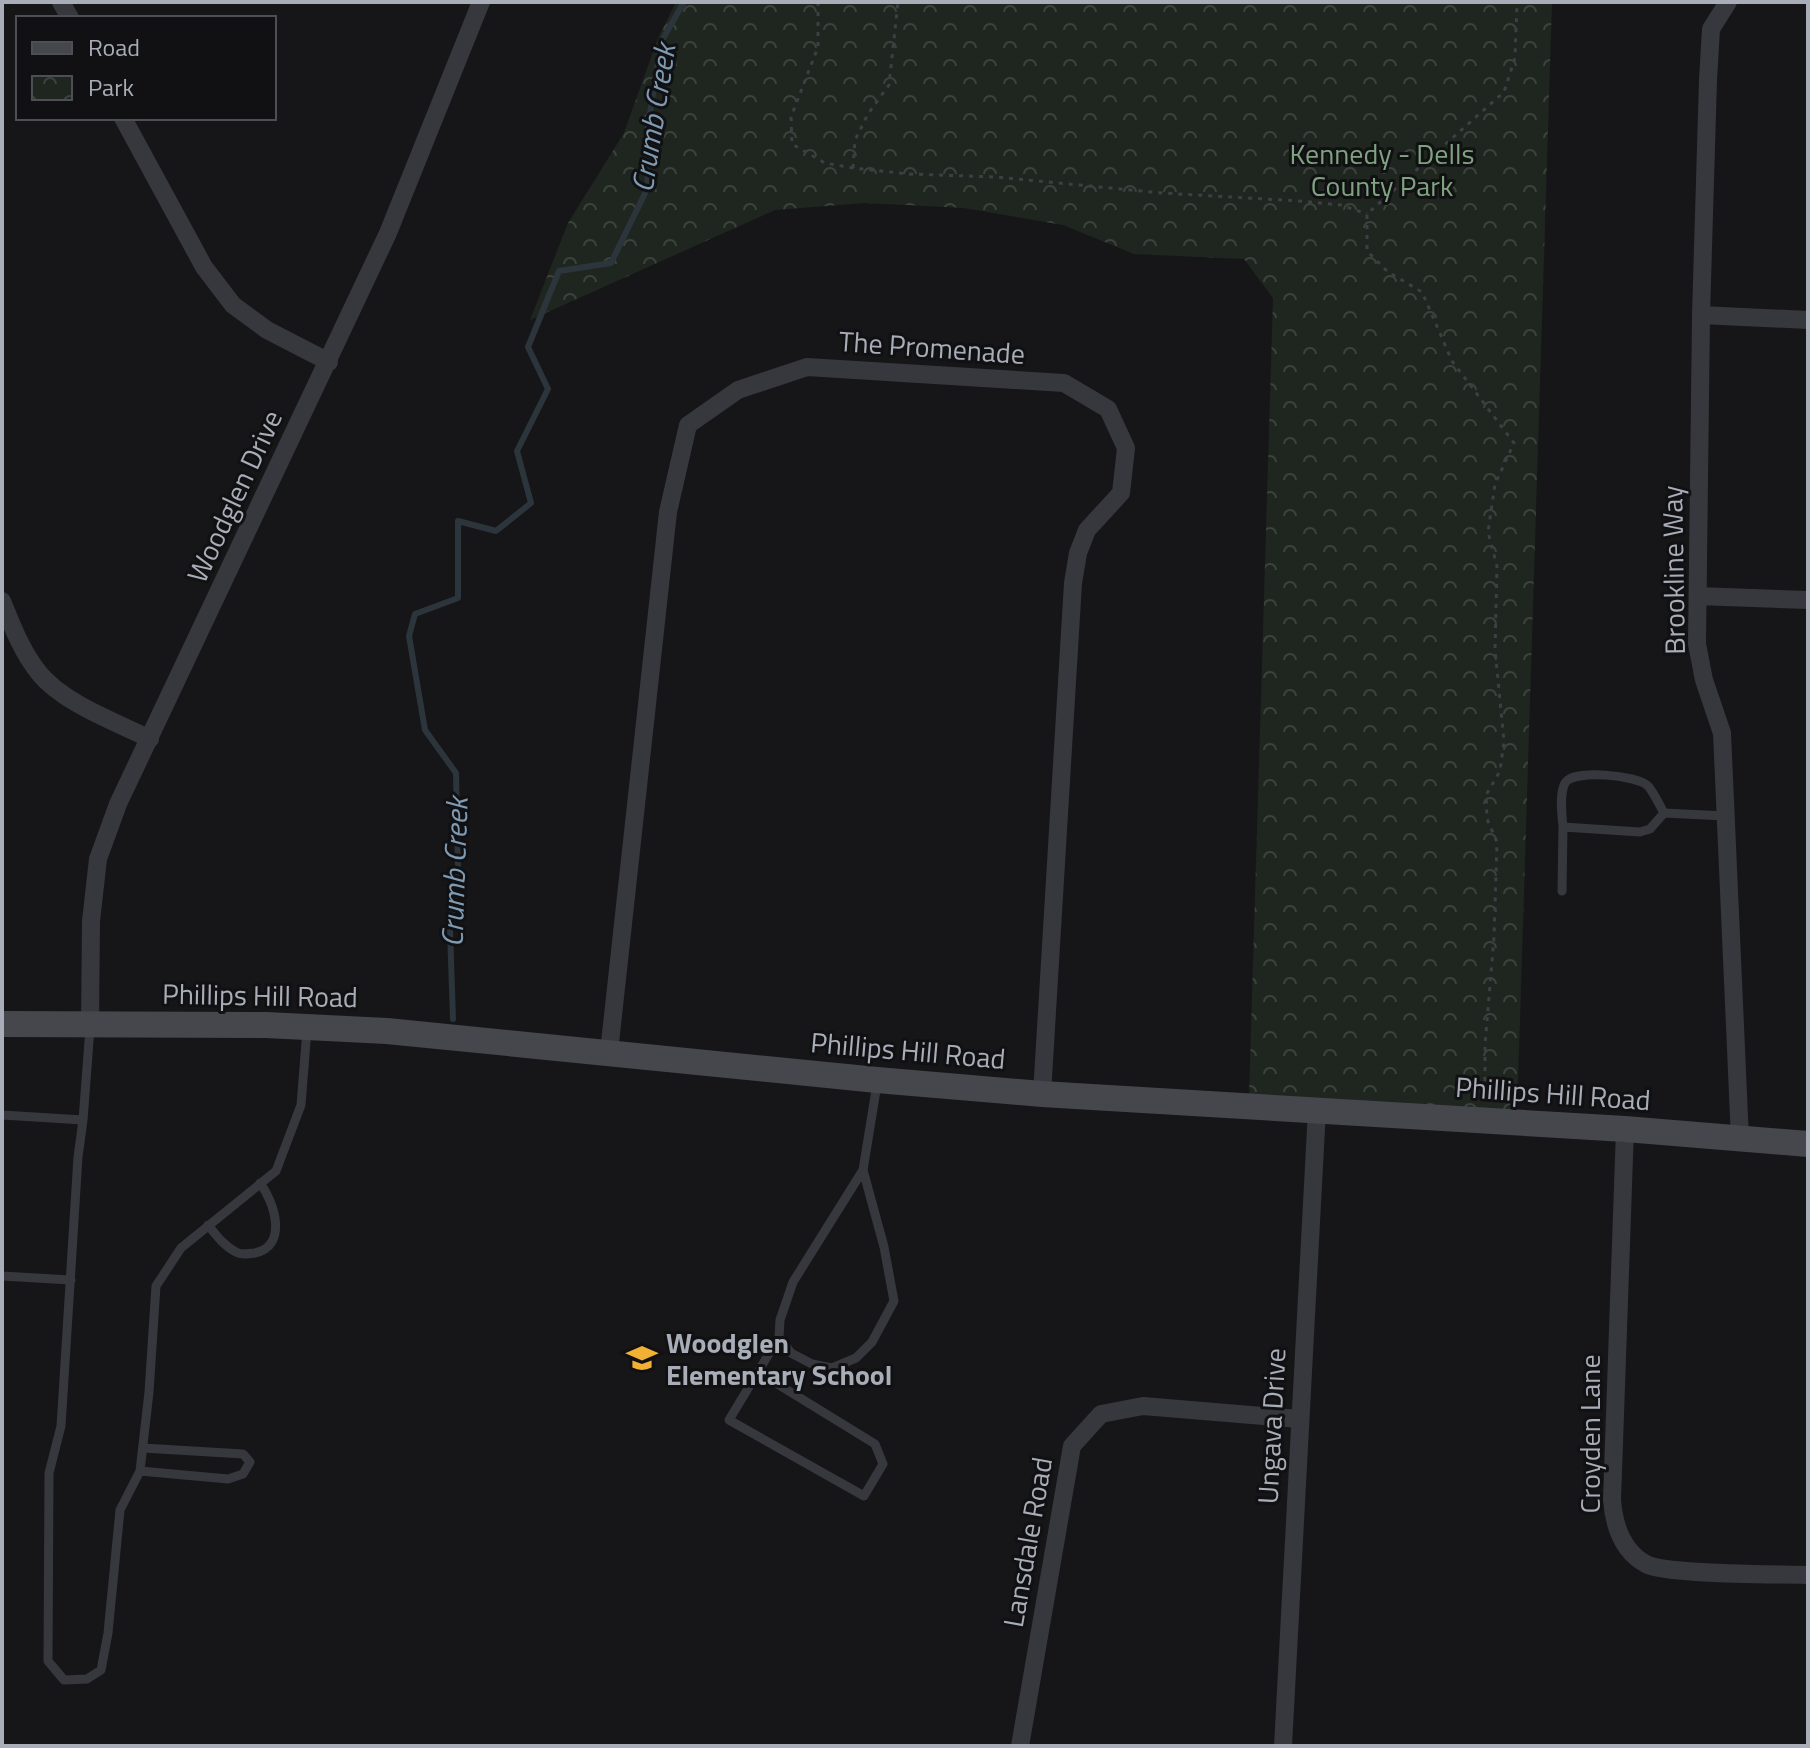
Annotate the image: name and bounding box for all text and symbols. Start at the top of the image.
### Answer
legend [16,16,276,120]
text: Road [88,29,140,65]
water label: Crumb Creek [619,37,688,195]
text: Park [88,69,134,105]
park label: Kennedy - Dells County Park [1290,132,1474,207]
street label: The Promenade [838,319,1026,375]
street label: Woodglen Drive [175,403,293,589]
street label: Brookline Way [1650,485,1696,655]
water label: Crumb Creek [428,793,480,948]
street label: Phillips Hill Road [162,972,358,1018]
street label: Phillips Hill Road [809,1020,1007,1080]
street label: Phillips Hill Road [1454,1065,1652,1121]
place label: Woodglen Elementary School [666,1321,892,1396]
school or university icon: Woodglen Elementary School [625,1341,659,1375]
street label: Ungava Drive [1245,1347,1297,1505]
street label: Croyden Lane [1568,1354,1611,1514]
street label: Lansdale Road [991,1454,1063,1630]

